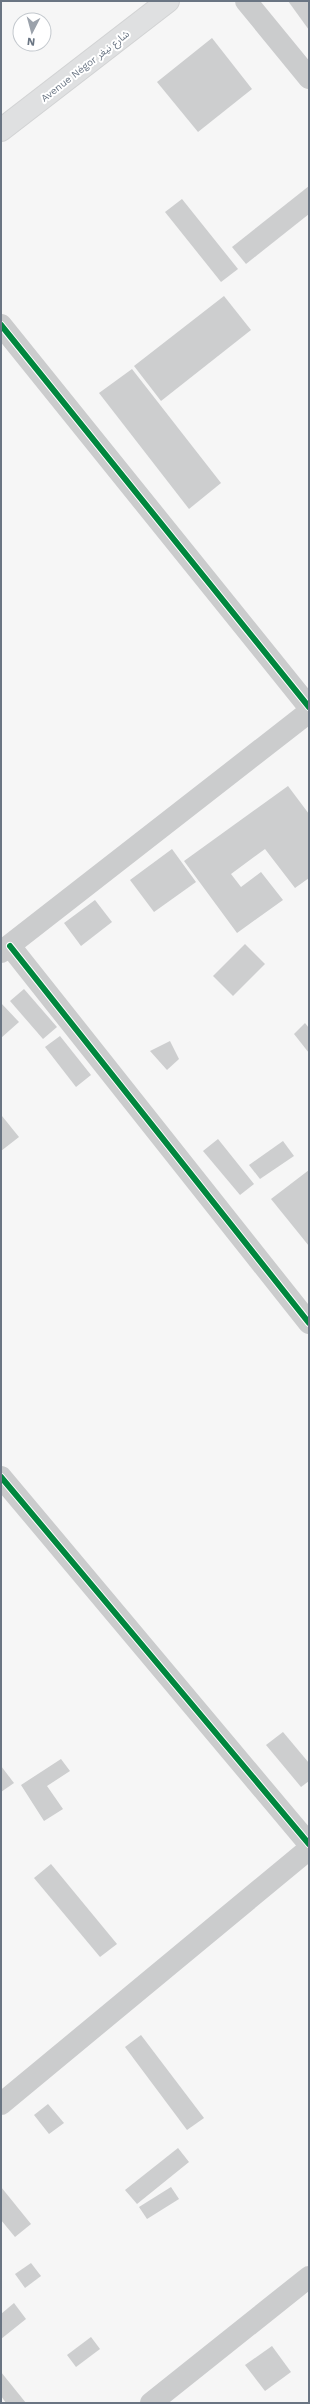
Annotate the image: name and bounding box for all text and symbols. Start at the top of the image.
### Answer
north arrow [12,12,52,52]
street label: Avenue Négor شارع نيغر [39,28,133,105]
text: N [26,35,36,48]

